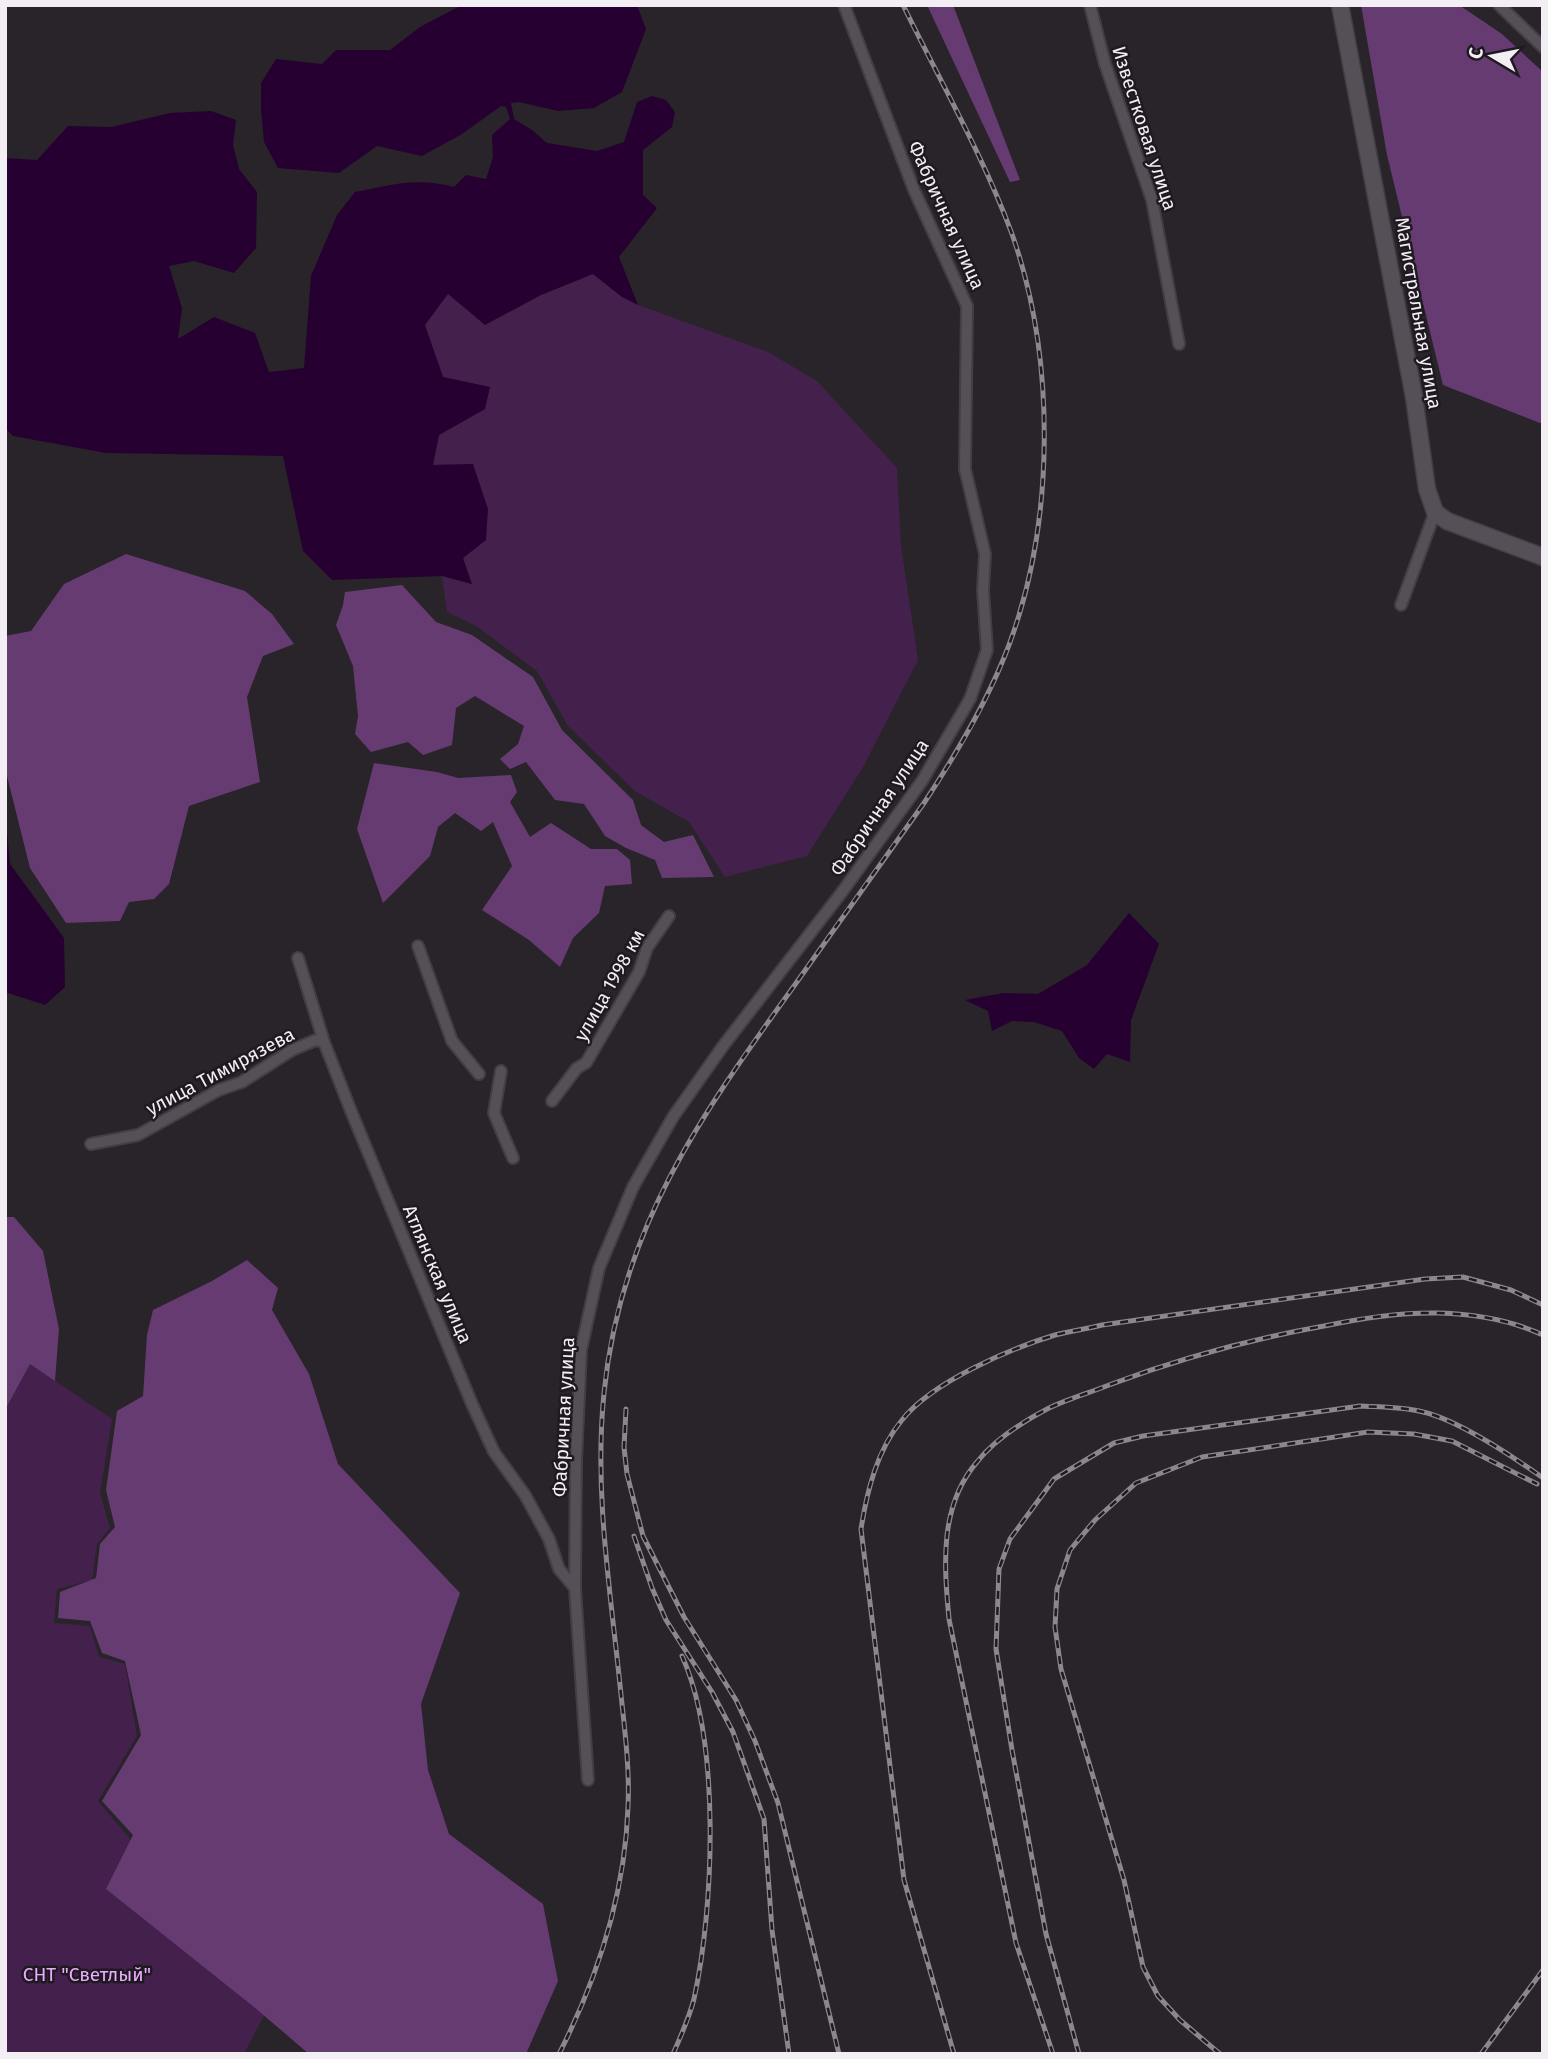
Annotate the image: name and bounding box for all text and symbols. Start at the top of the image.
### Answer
north arrow [1457,21,1527,91]
street label: Известковая улица [1107,43,1182,213]
text: С [1463,46,1488,61]
street label: Фабричная улица [904,137,990,293]
street label: Магистральная улица [1390,215,1447,411]
street label: Фабричная улица [825,735,934,880]
street label: улица 1998 км [569,925,650,1045]
street label: улица Тимирязева [142,1023,298,1120]
street label: Атлянская улица [398,1201,477,1347]
street label: Фабричная улица [548,1337,579,1497]
park label: СНТ "Светлый" [23,1963,151,1986]

